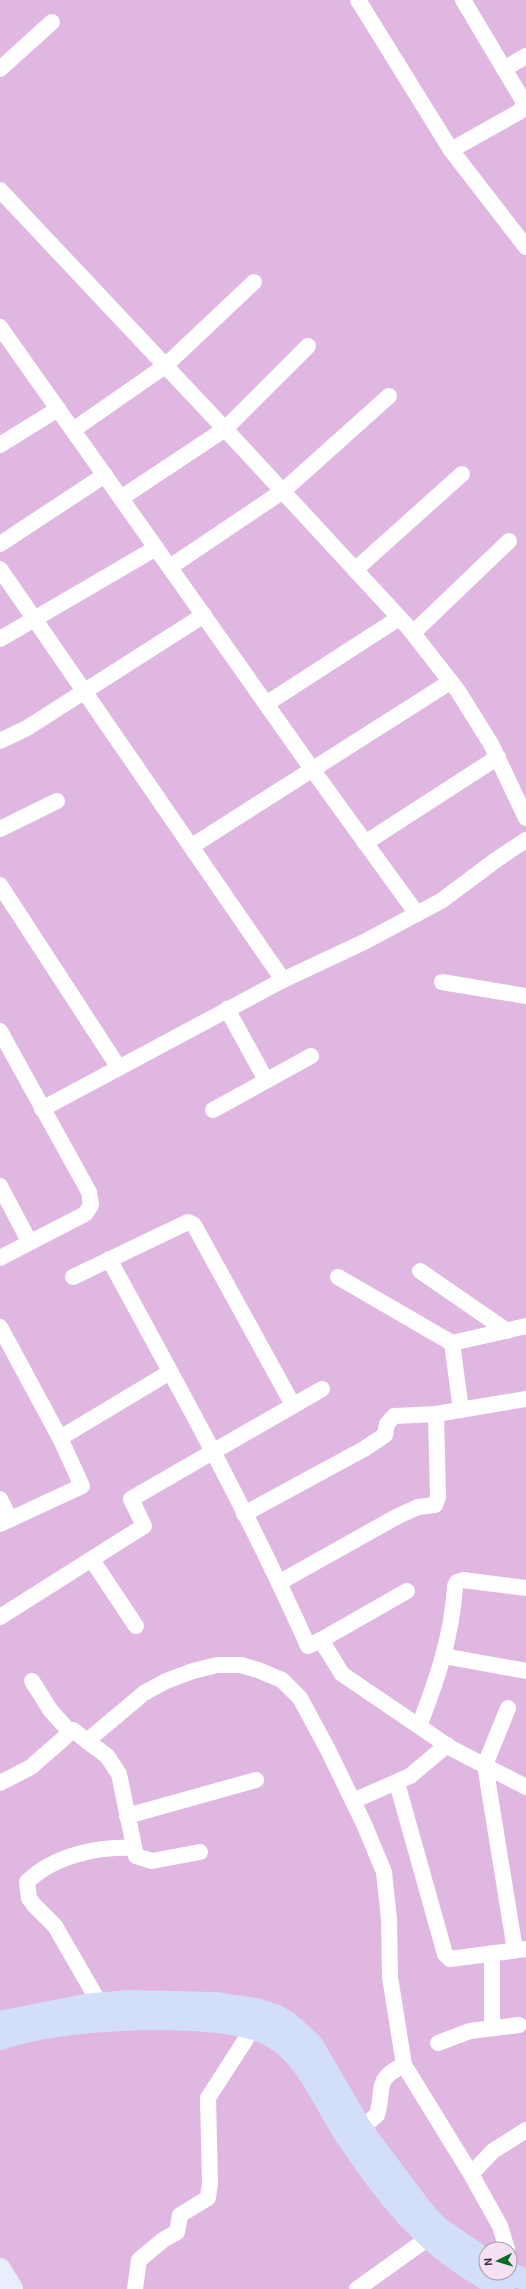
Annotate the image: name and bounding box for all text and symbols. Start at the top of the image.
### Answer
north arrow [478,2241,518,2281]
text: N [481,2257,494,2266]

